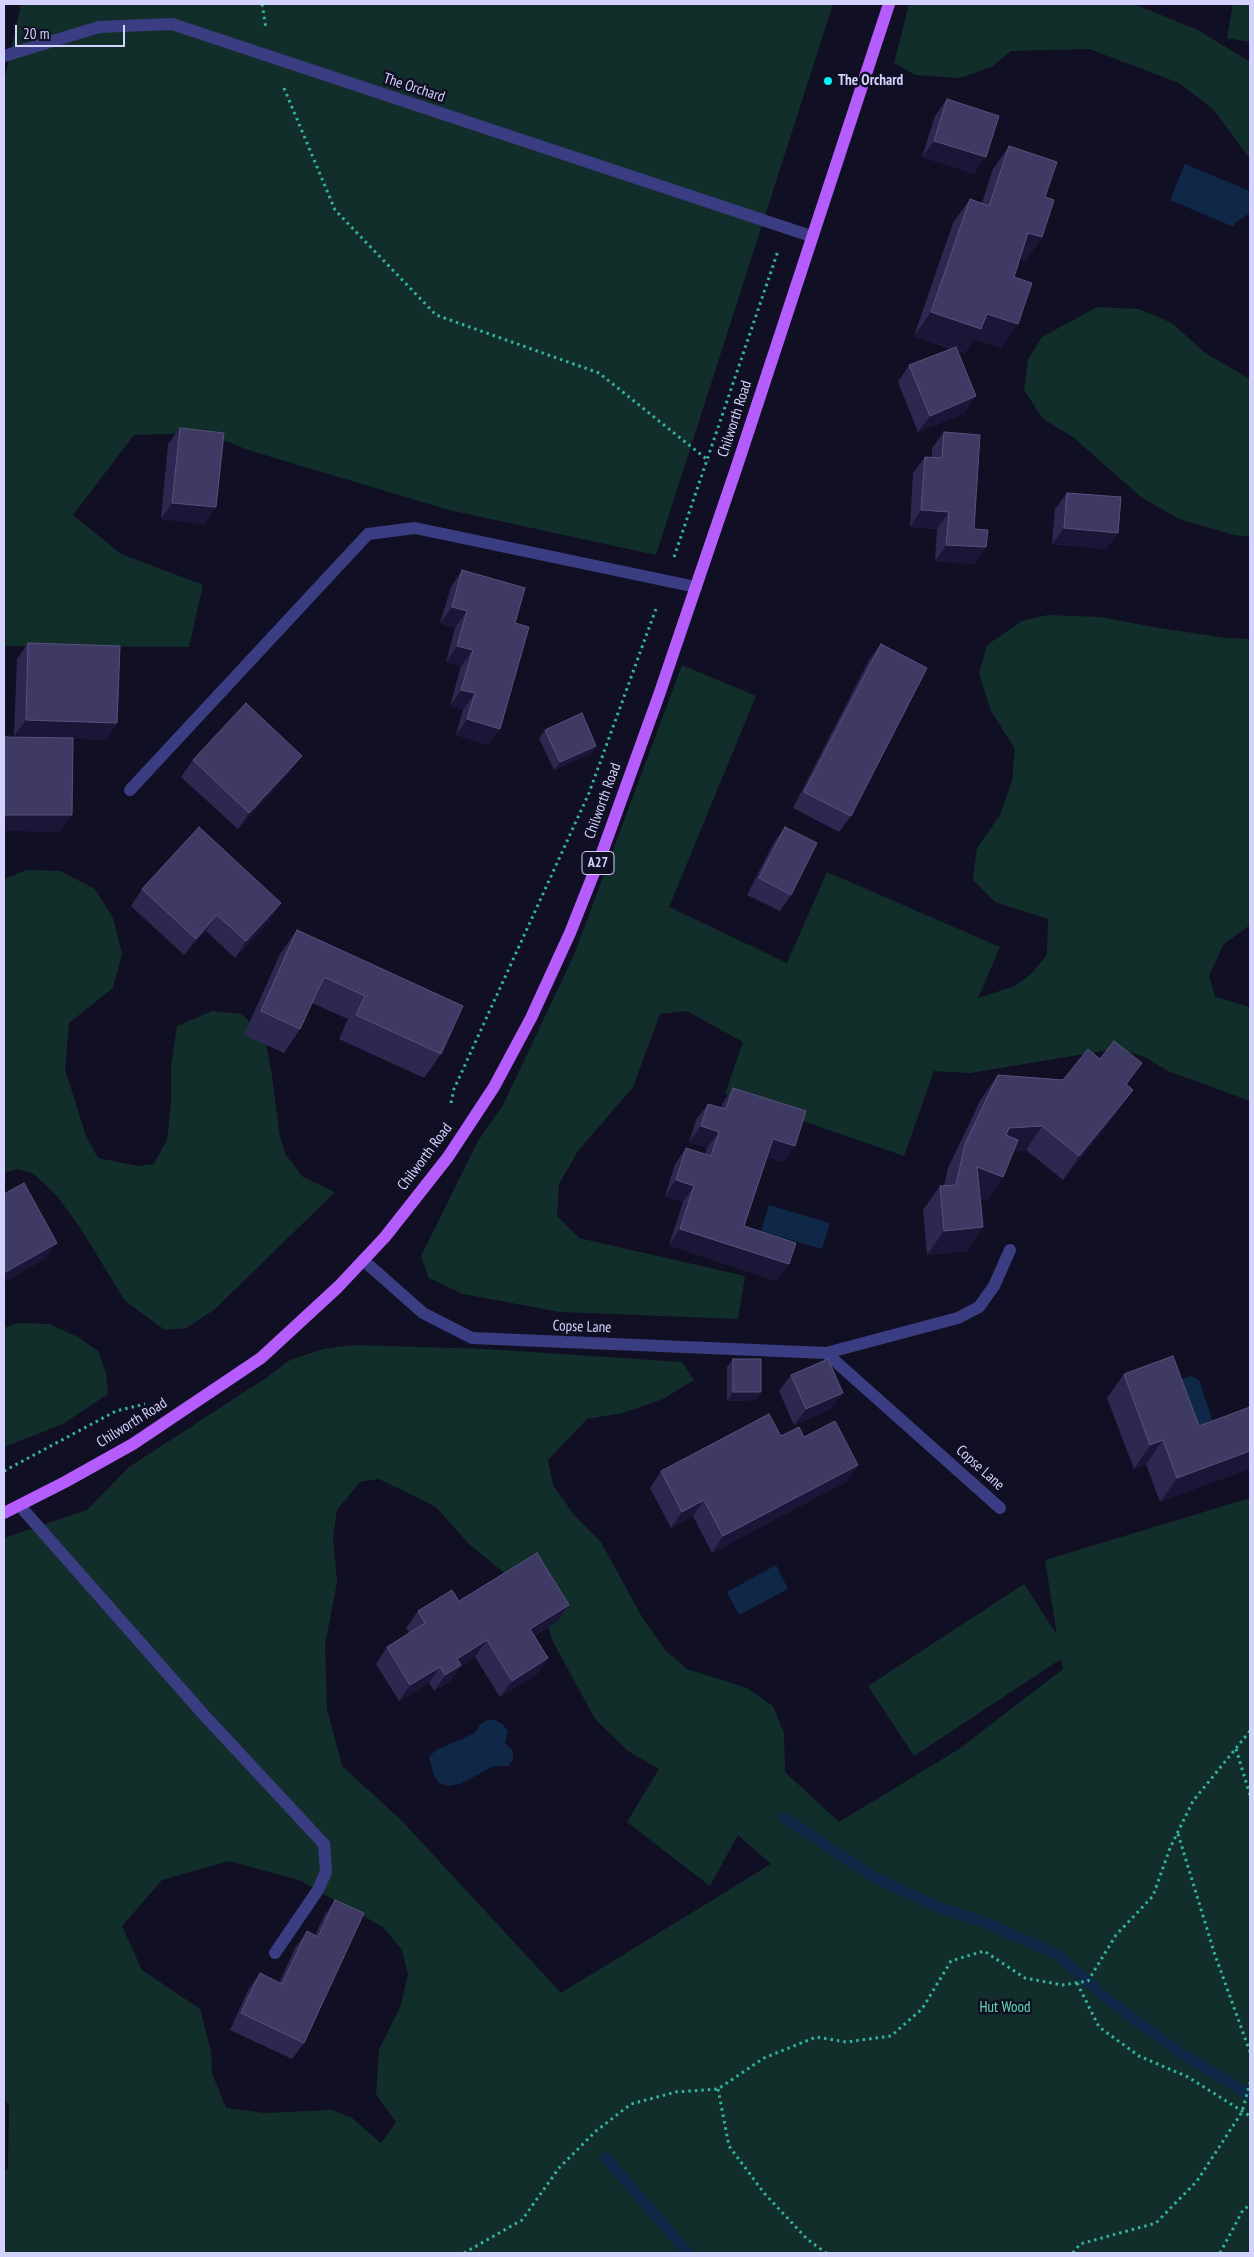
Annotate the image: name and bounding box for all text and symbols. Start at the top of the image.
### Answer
scale bar [18,15,128,47]
text: 20 m [23,24,49,43]
street label: The Orchard [381,70,447,106]
place label: The Orchard [838,72,903,90]
marker: The Orchard [822,75,834,87]
street label: Chilworth Road [714,378,756,460]
street label: Chilworth Road [581,761,625,841]
road number: A27 [582,851,614,874]
street label: Chilworth Road [394,1120,456,1194]
street label: Copse Lane [552,1317,612,1337]
street label: Chilworth Road [94,1394,170,1452]
street label: Copse Lane [952,1442,1008,1494]
park label: Hut Wood [980,1999,1030,2017]

